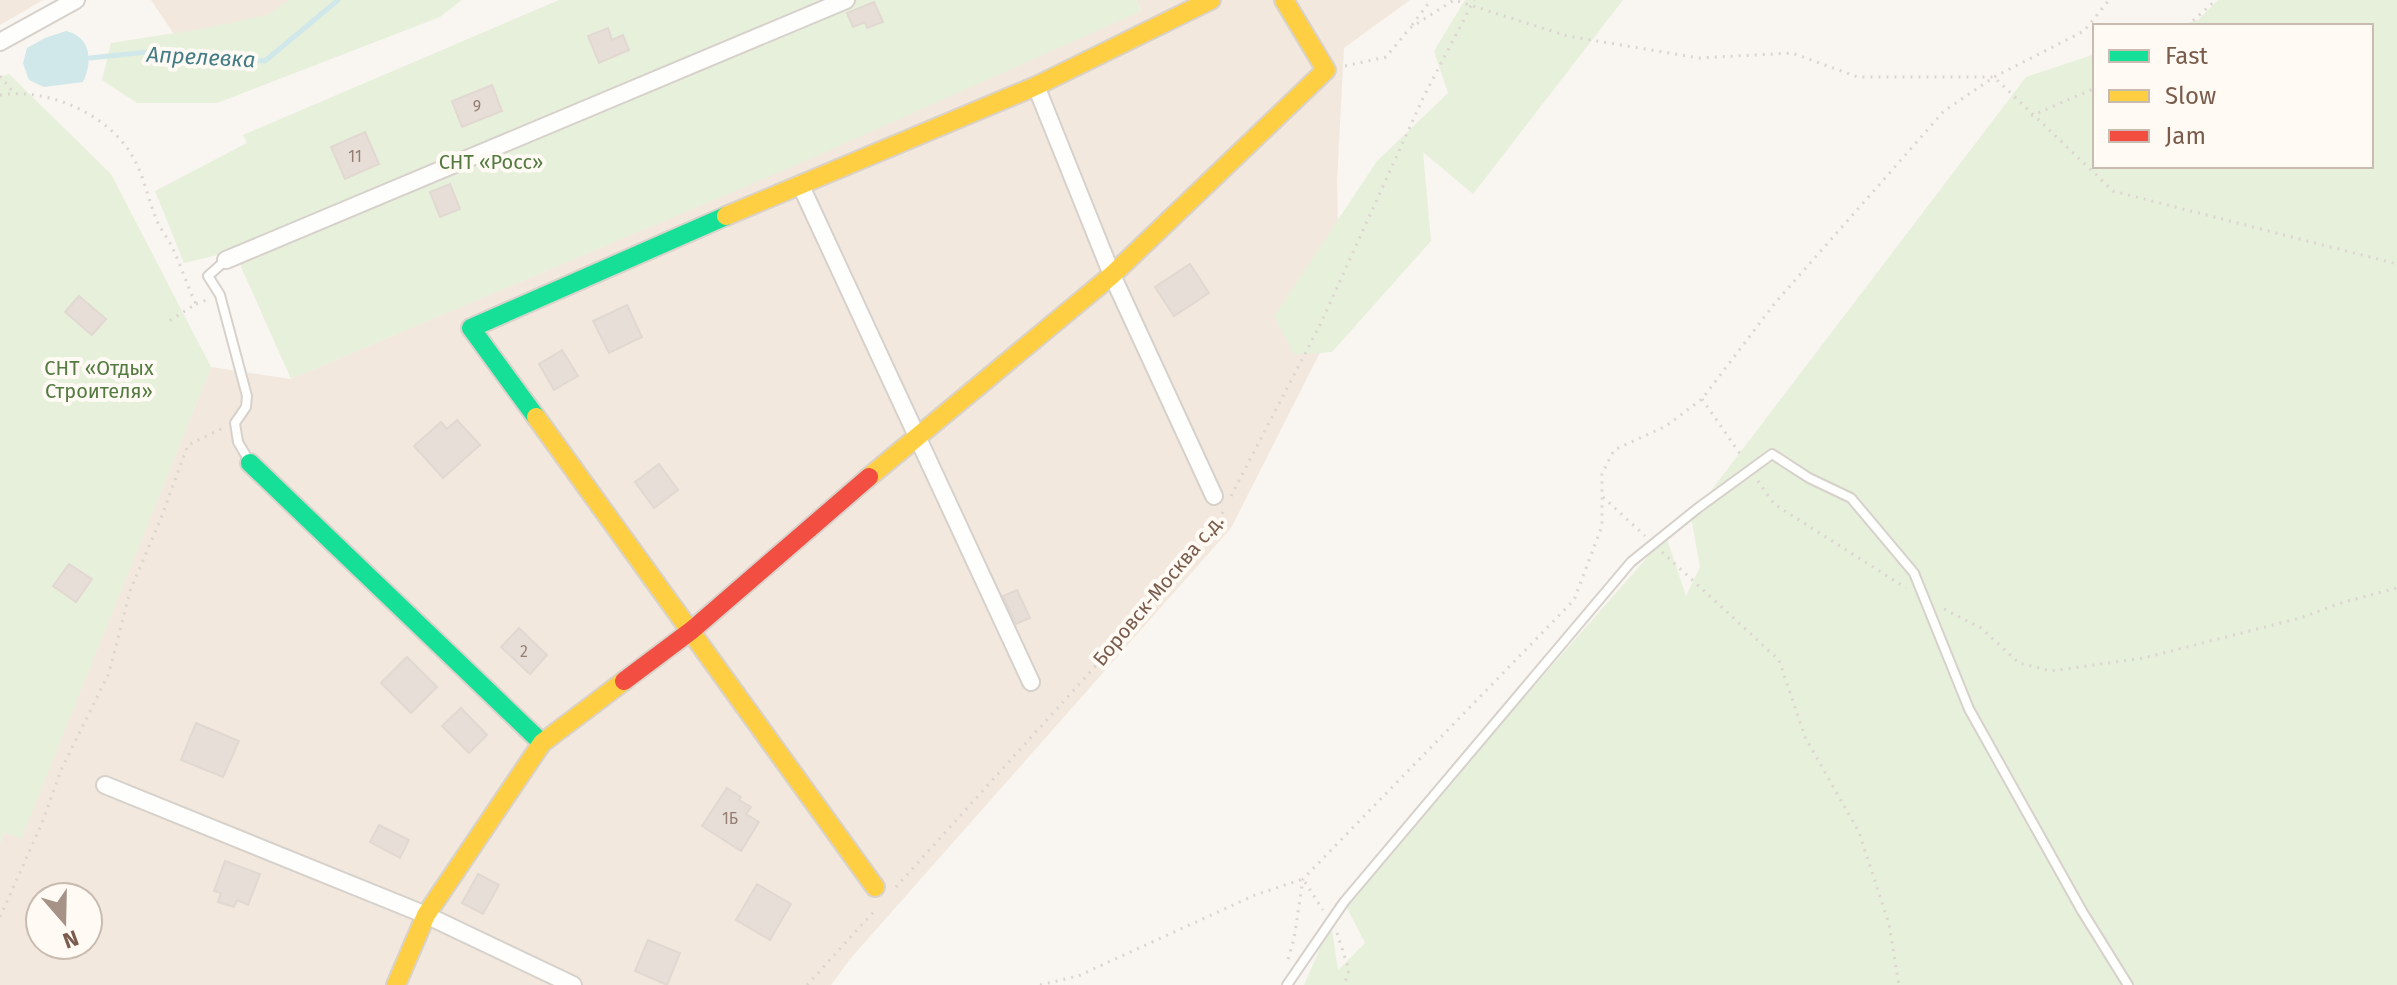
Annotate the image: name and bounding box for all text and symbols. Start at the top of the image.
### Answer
legend [2093,24,2373,168]
water label: Апрелевка [145,41,256,73]
text: Fast [2165,42,2208,70]
text: Slow [2165,82,2216,110]
house number: 9 [473,97,481,116]
text: Jam [2165,122,2206,150]
house number: 11 [348,147,362,166]
park label: СНТ «Росс» [439,150,543,174]
park label: СНТ «Отдых Строителя» [44,356,154,403]
street label: Боровск-Москва с.д. [1088,509,1228,671]
house number: 2 [520,642,528,661]
house number: 1Б [722,809,738,828]
north arrow [24,881,104,961]
text: N [59,924,82,955]

